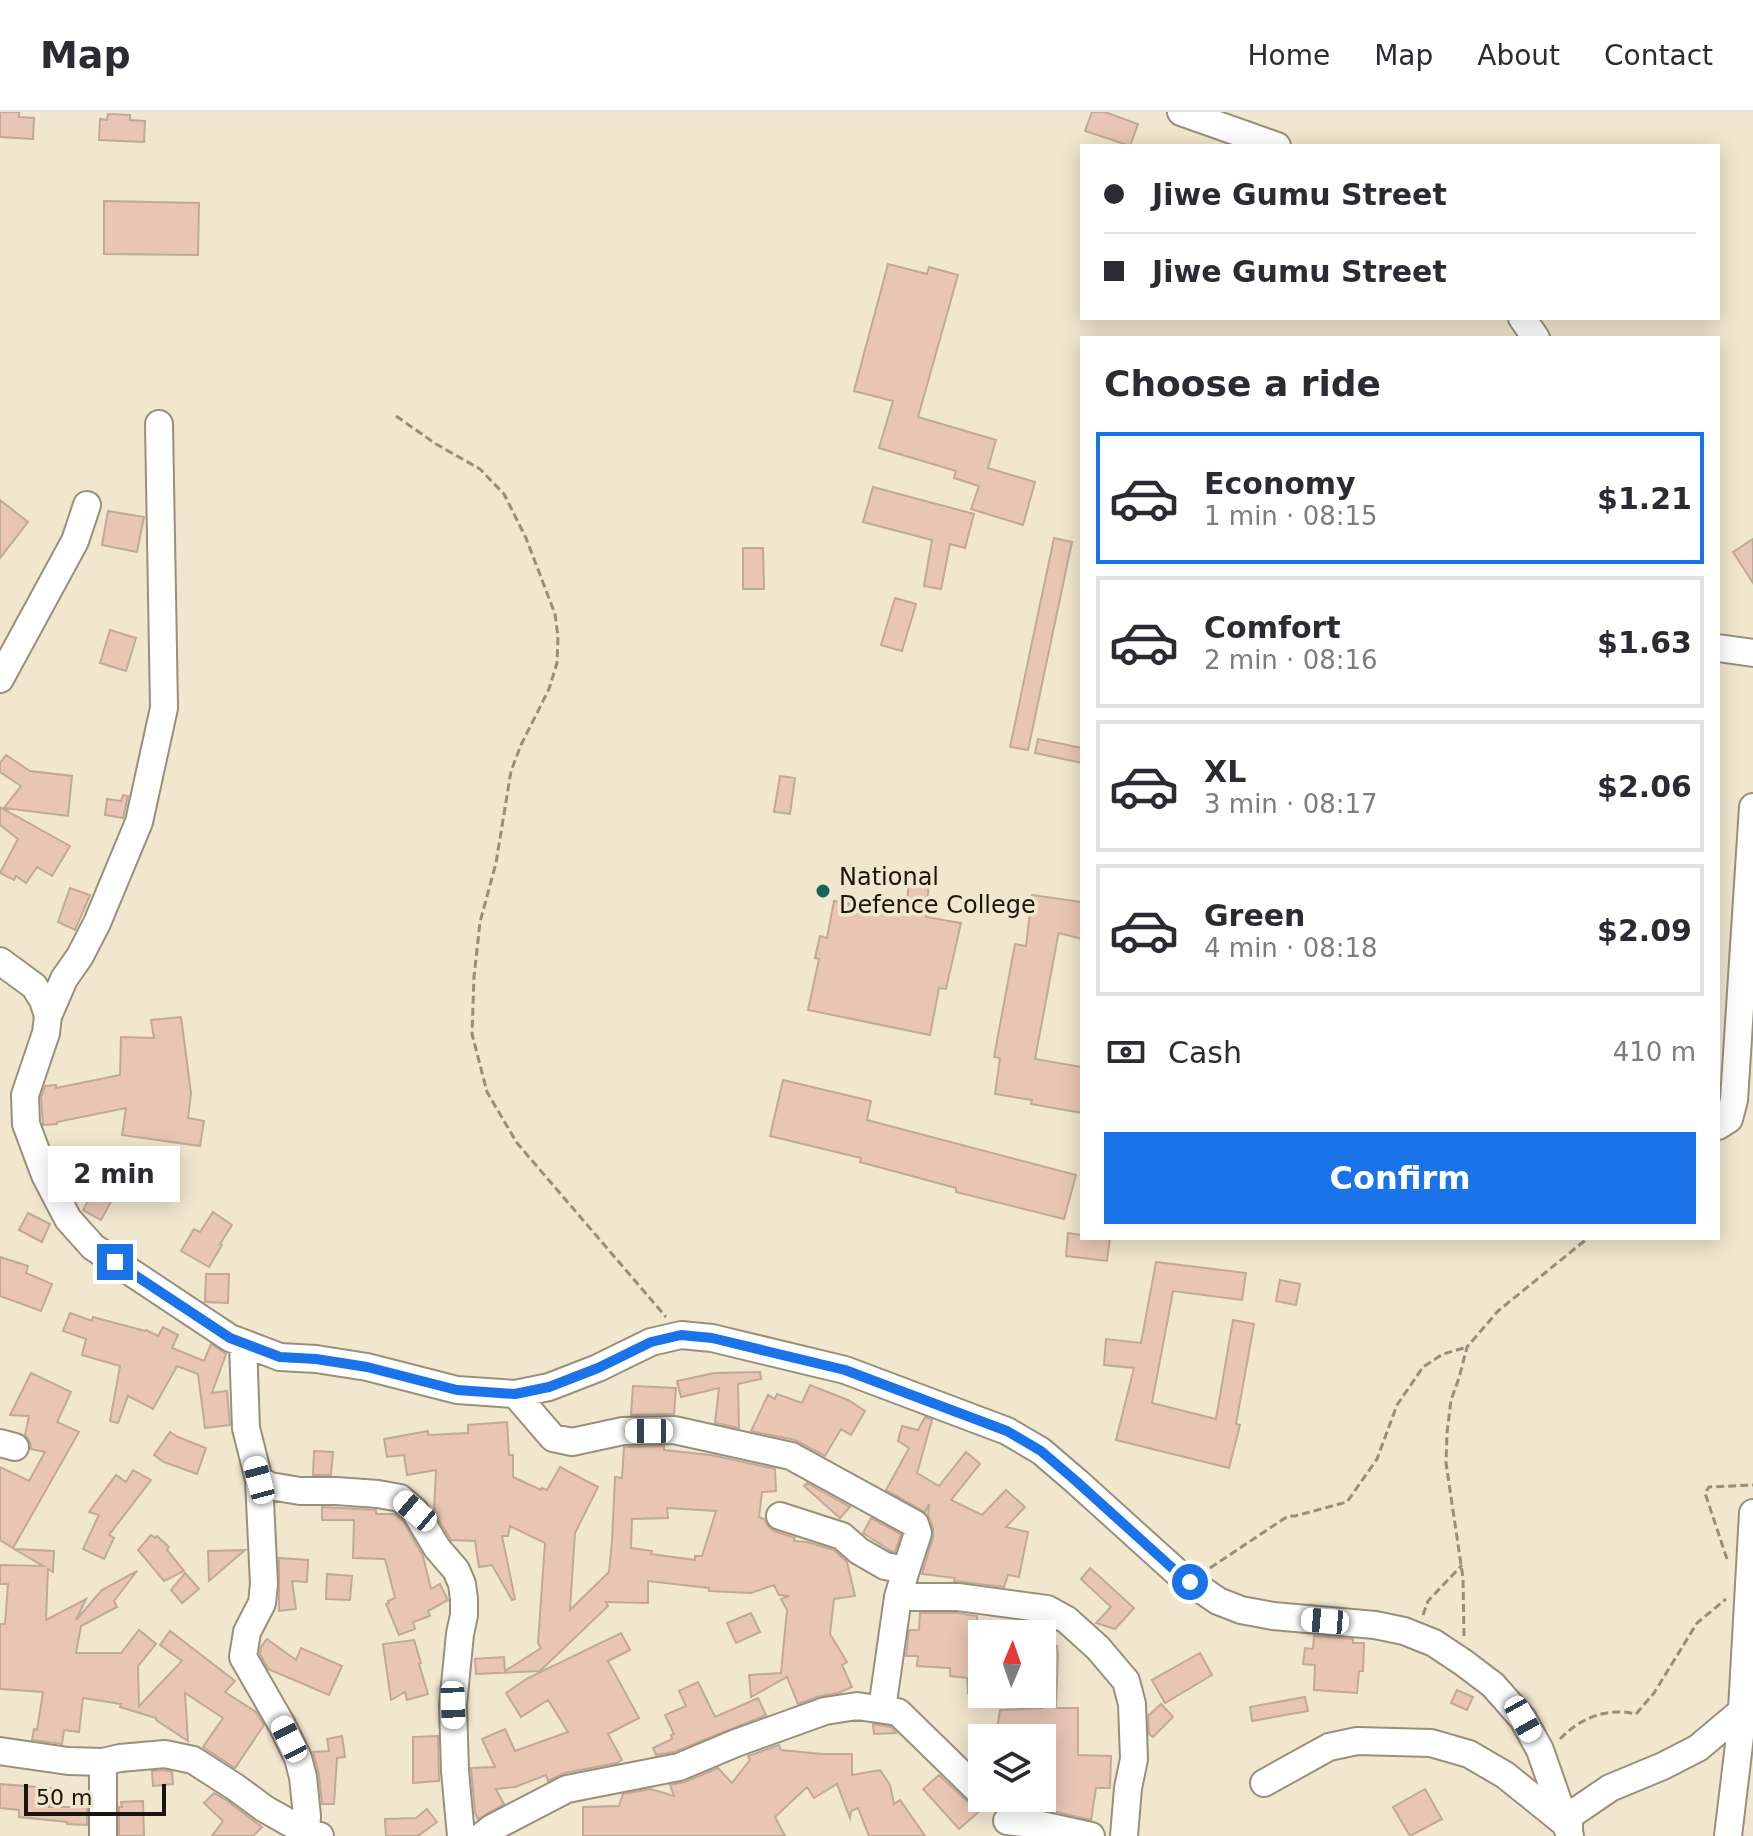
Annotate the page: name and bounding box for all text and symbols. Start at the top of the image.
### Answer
text: Map [40,33,131,77]
text: Home [1247,39,1330,72]
text: Map [1374,39,1433,72]
text: About [1477,39,1560,72]
text: Contact [1604,39,1713,72]
text: Jiwe Gumu Street [1152,177,1447,212]
text: Jiwe Gumu Street [1152,254,1447,289]
text: Choose a ride [1104,363,1381,404]
icon: car [1108,462,1180,534]
text: Economy [1204,466,1356,501]
text: $1.21 [1597,481,1692,516]
text: 1 min · 08:15 [1204,501,1378,531]
icon: car [1108,606,1180,678]
text: Comfort [1204,610,1341,645]
text: $1.63 [1597,625,1692,660]
text: 2 min · 08:16 [1204,645,1378,675]
icon: car [1108,750,1180,822]
text: XL [1204,754,1246,789]
text: $2.06 [1597,769,1692,804]
text: 3 min · 08:17 [1204,789,1378,819]
place label: National Defence College [839,863,1036,919]
marker: National Defence College [814,882,832,900]
icon: car [1108,894,1180,966]
text: Green [1204,898,1305,933]
text: $2.09 [1597,913,1692,948]
text: 4 min · 08:18 [1204,933,1378,963]
icon: cash [1104,1030,1148,1074]
text: Cash [1168,1035,1242,1070]
text: 410 m [1613,1037,1696,1067]
button: Confirm [1104,1132,1696,1224]
callout: 2 min [49,1146,181,1202]
text: 2 min [73,1159,155,1189]
route end [97,1244,133,1280]
car [625,1419,673,1443]
car [241,1454,277,1506]
car [389,1486,441,1536]
route start [1172,1564,1208,1600]
car [1300,1607,1350,1635]
north arrow [968,1620,1056,1708]
map controls [968,1620,1056,1812]
car [440,1681,466,1729]
car [1501,1692,1545,1746]
car [267,1712,311,1766]
button: layers [968,1724,1056,1812]
scale bar [24,1780,166,1816]
text: 50 m [36,1785,92,1810]

